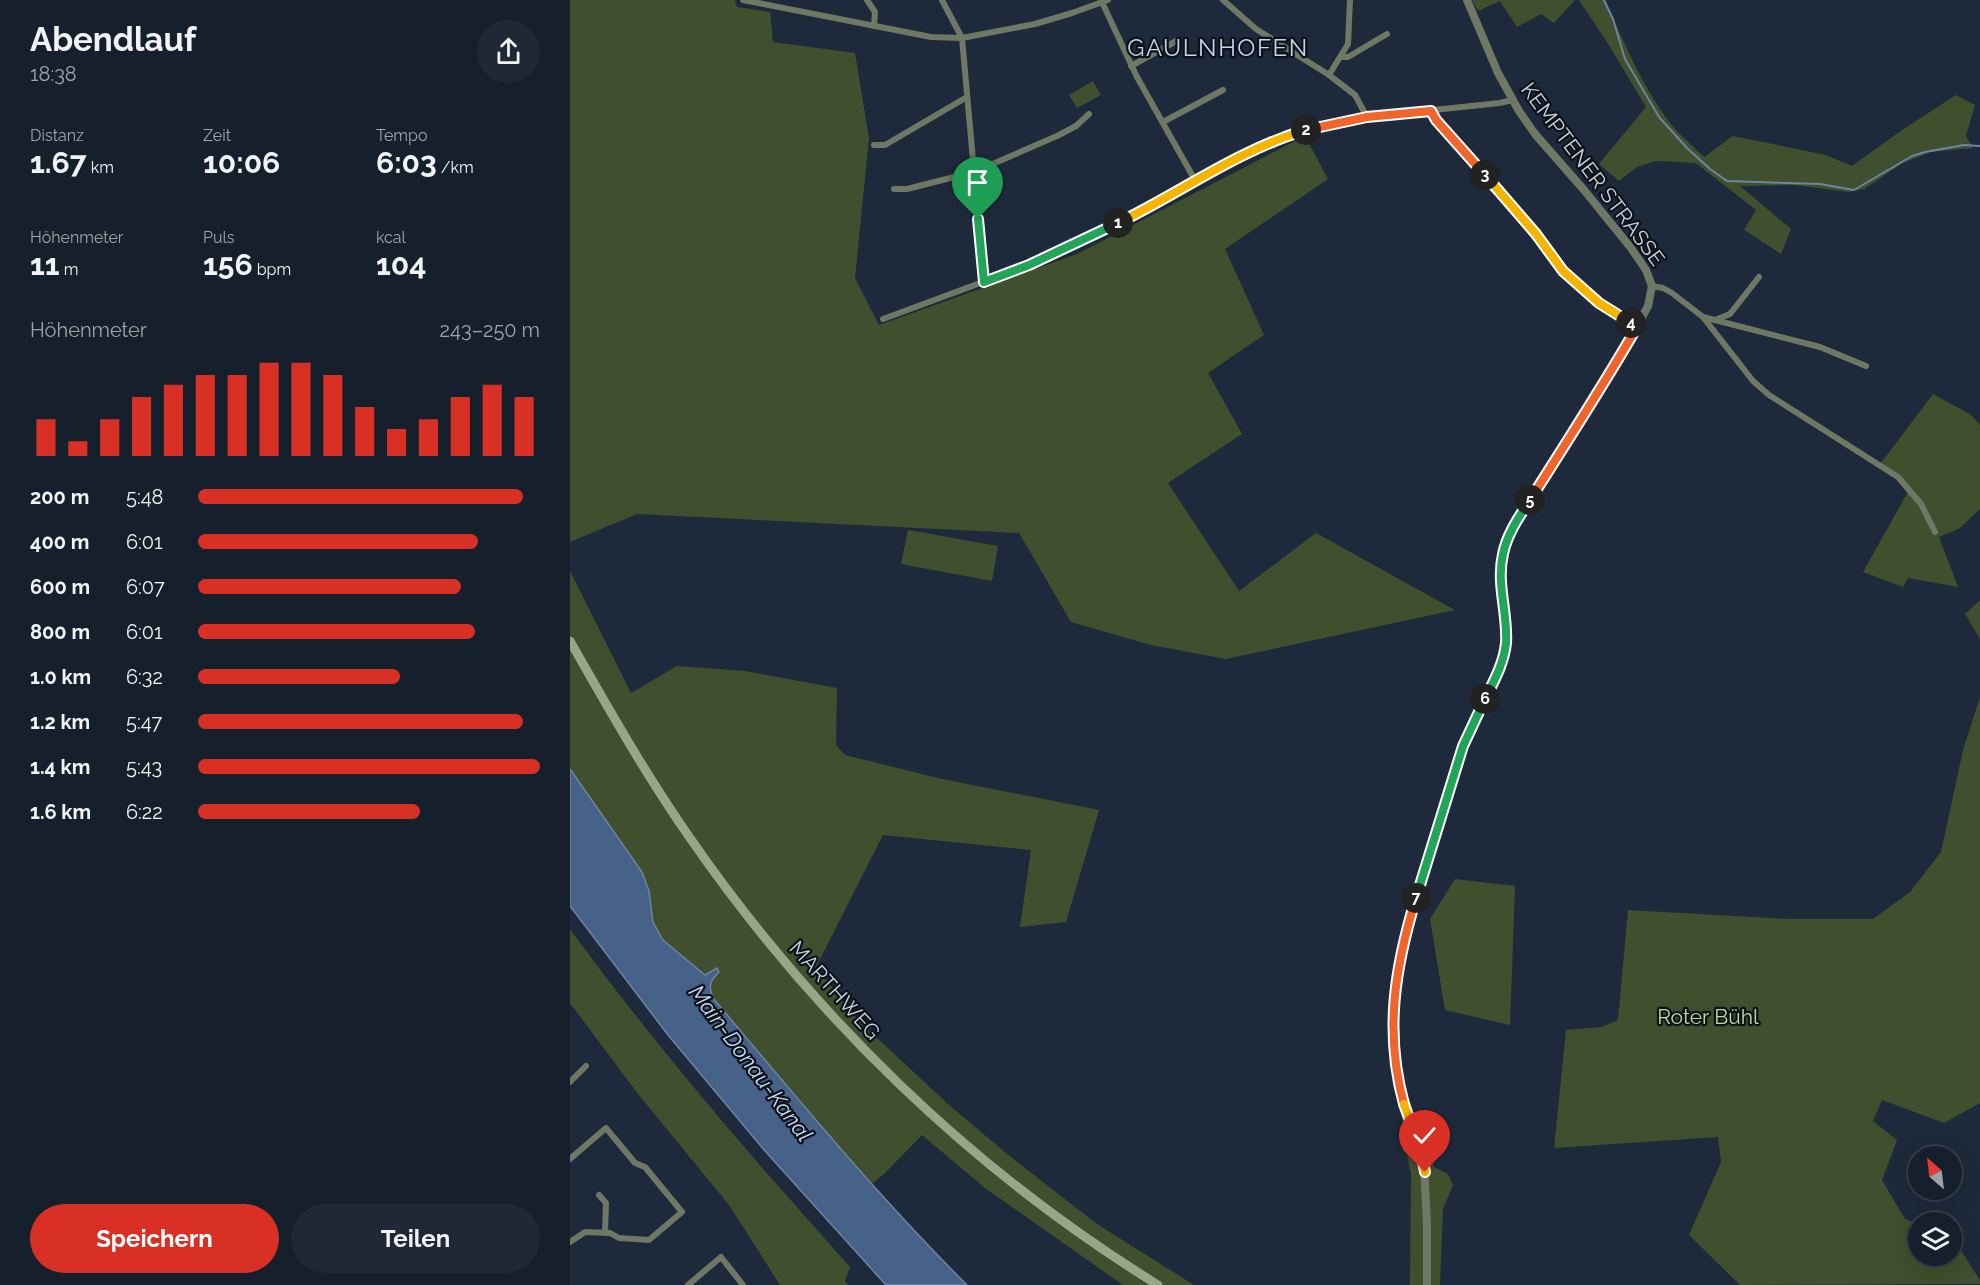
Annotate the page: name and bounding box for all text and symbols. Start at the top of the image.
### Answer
text: Abendlauf [30,20,196,59]
button: share [477,20,540,83]
district label: GAULNHOFEN [1127,33,1309,62]
text: 18:38 [30,62,77,86]
street label: KEMPTENER STRASSE [1516,77,1670,271]
pin: 2 [1291,115,1321,145]
text: 2 [1301,120,1311,139]
text: Distanz [30,126,84,145]
text: Zeit [203,126,231,145]
text: Tempo [376,126,427,145]
text: 1.67 [30,145,87,180]
text: 10:06 [203,145,280,180]
text: 6:03 [376,145,437,180]
pin [952,157,1003,219]
text: km [87,158,114,177]
text: /km [437,158,474,177]
pin: 3 [1470,160,1500,190]
text: 3 [1481,165,1489,184]
icon: arrive [961,166,994,199]
pin: 1 [1103,208,1133,238]
text: 1 [1114,213,1122,232]
text: Höhenmeter [30,228,124,247]
text: Puls [203,228,235,247]
text: kcal [376,228,406,247]
text: 11 [30,247,60,282]
text: 156 [203,247,253,282]
text: 104 [376,247,426,282]
text: m [60,260,78,279]
text: bpm [253,260,291,279]
pin: 4 [1616,308,1646,338]
text: 4 [1626,313,1636,332]
text: Höhenmeter [30,318,147,342]
text: 243–250 m [440,318,540,342]
text: 200 m [30,485,89,509]
text: 5:48 [126,485,163,509]
pin: 5 [1515,485,1545,515]
text: 5 [1526,490,1534,509]
text: 400 m [30,530,89,554]
text: 6:01 [126,530,163,554]
text: 600 m [30,575,90,599]
text: 6:07 [126,575,165,599]
text: 800 m [30,620,90,644]
text: 6:01 [126,620,163,644]
text: 1.0 km [30,665,91,689]
text: 6:32 [126,665,163,689]
pin: 6 [1470,684,1500,714]
text: 6 [1480,689,1490,708]
text: 1.2 km [30,710,90,734]
text: 5:47 [126,710,162,734]
text: 1.4 km [30,755,90,779]
text: 5:43 [126,755,162,779]
text: 1.6 km [30,800,91,824]
text: 6:22 [126,800,163,824]
pin: 7 [1401,883,1431,913]
text: 7 [1412,888,1420,907]
street label: MARTHWEG [784,936,886,1044]
water label: Main-Donau-Kanal [684,980,818,1147]
park label: Roter Bühl [1657,1004,1759,1029]
pin [1399,1110,1450,1172]
icon: check [1408,1119,1441,1152]
north arrow [1908,1146,1962,1200]
map controls [1908,1146,1962,1266]
button: Speichern [30,1204,279,1273]
button: Teilen [291,1204,540,1273]
button: layers [1908,1212,1962,1266]

